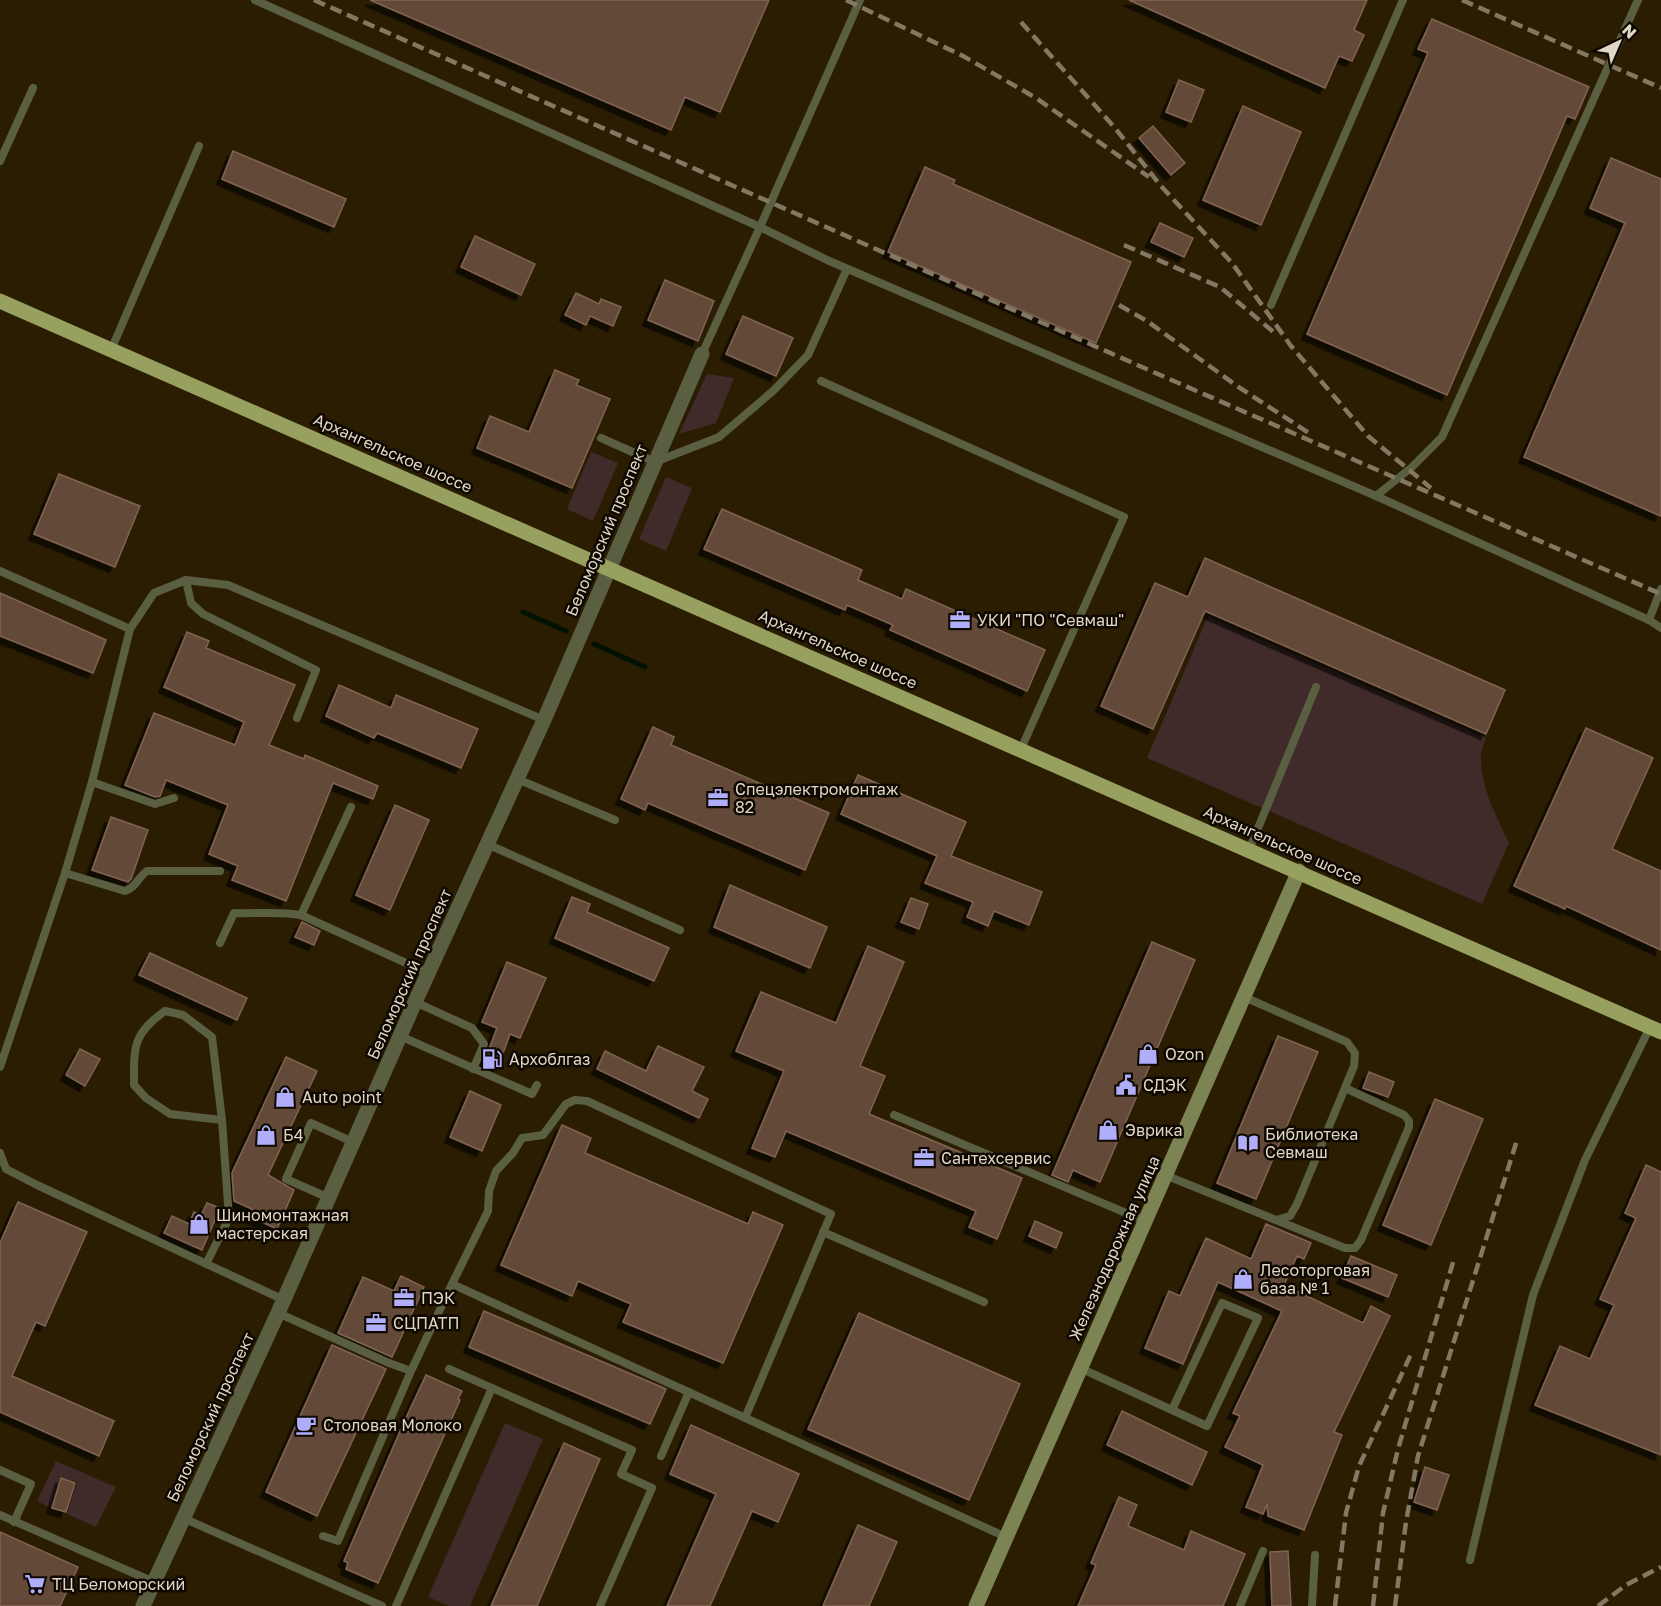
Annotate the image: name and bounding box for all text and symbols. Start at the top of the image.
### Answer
north arrow [1589,12,1649,72]
text: N [1618,20,1641,43]
street label: Архангельское шоссе [311,409,475,497]
street label: Беломорский проспект [561,441,651,619]
street label: Архангельское шоссе [756,605,920,693]
office icon: УКИ "ПО "Севмаш" [948,608,972,632]
place label: УКИ "ПО "Севмаш" [977,610,1124,630]
place label: Спецэлектромонтаж 82 [735,779,899,817]
office icon: Спецэлектромонтаж 82 [706,786,730,810]
street label: Архангельское шоссе [1201,801,1365,889]
street label: Беломорский проспект [362,885,456,1062]
shop icon: Ozon [1136,1042,1160,1066]
place label: Ozon [1165,1044,1204,1064]
fuel station icon: Архоблгаз [480,1047,504,1071]
place label: Архоблгаз [509,1049,591,1069]
public building icon: СДЭК [1114,1073,1138,1097]
place label: СДЭК [1143,1075,1187,1095]
shop icon: Auto point [273,1085,297,1109]
place label: Auto point [302,1087,382,1107]
shop icon: Эврика [1096,1118,1120,1142]
place label: Эврика [1125,1120,1183,1140]
shop icon: Б4 [254,1123,278,1147]
place label: Библиотека Севмаш [1265,1124,1358,1162]
place label: Б4 [283,1125,303,1145]
library icon: Библиотека Севмаш [1236,1131,1260,1155]
office icon: Сантехсервис [912,1146,936,1170]
place label: Сантехсервис [941,1148,1051,1168]
street label: Железнодорожная улица [1064,1152,1164,1344]
place label: Шиномонтажная мастерская [216,1205,349,1243]
shop icon: Шиномонтажная мастерская [187,1212,211,1236]
place label: Лесоторговая база № 1 [1260,1260,1370,1298]
shop icon: Лесоторговая база № 1 [1231,1267,1255,1291]
office icon: ПЭК [392,1286,416,1310]
place label: ПЭК [421,1288,455,1308]
office icon: СЦПАТП [364,1311,388,1335]
place label: СЦПАТП [393,1313,459,1333]
street label: Беломорский проспект [162,1329,258,1505]
cafe icon: Столовая Молоко [294,1413,318,1437]
place label: Столовая Молоко [323,1415,462,1435]
supermarket icon: ТЦ Беломорский [23,1572,47,1596]
place label: ТЦ Беломорский [52,1574,185,1594]

